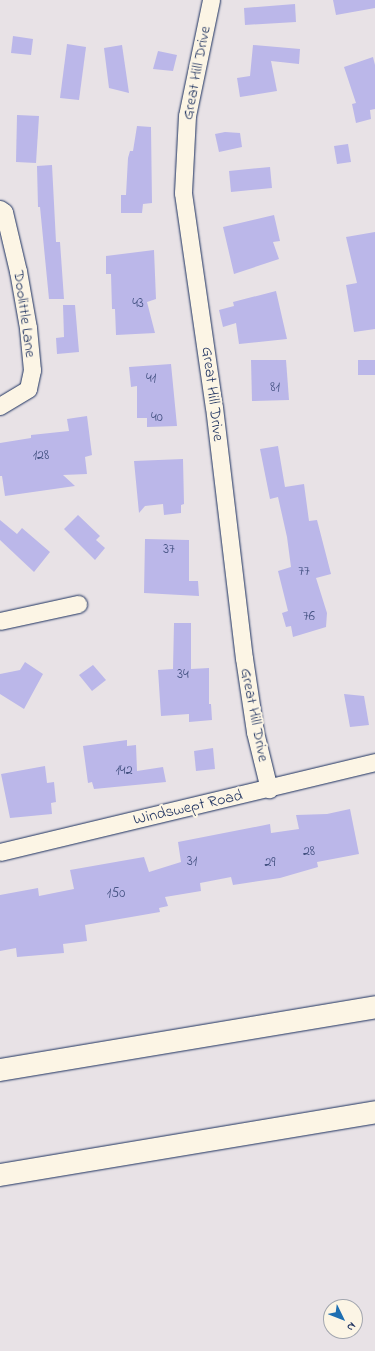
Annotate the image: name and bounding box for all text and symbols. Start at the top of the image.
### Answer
street label: Great Hill Drive [178,24,216,122]
street label: Doolittle Lane [8,269,40,359]
house number: 43 [132,296,144,312]
street label: Great Hill Drive [197,346,227,442]
house number: 41 [146,371,156,387]
house number: 81 [270,380,280,396]
house number: 40 [151,410,163,426]
house number: 128 [33,448,49,464]
house number: 37 [163,542,175,558]
house number: 77 [298,564,310,580]
house number: 76 [303,609,315,625]
street label: Great Hill Drive [235,666,273,764]
house number: 34 [177,667,189,683]
house number: 142 [115,763,133,779]
street label: Windswept Road [131,786,245,830]
house number: 28 [303,844,315,860]
house number: 31 [187,854,197,870]
house number: 29 [264,855,276,871]
house number: 150 [107,886,125,902]
north arrow [323,1299,363,1339]
text: N [343,1318,359,1335]

